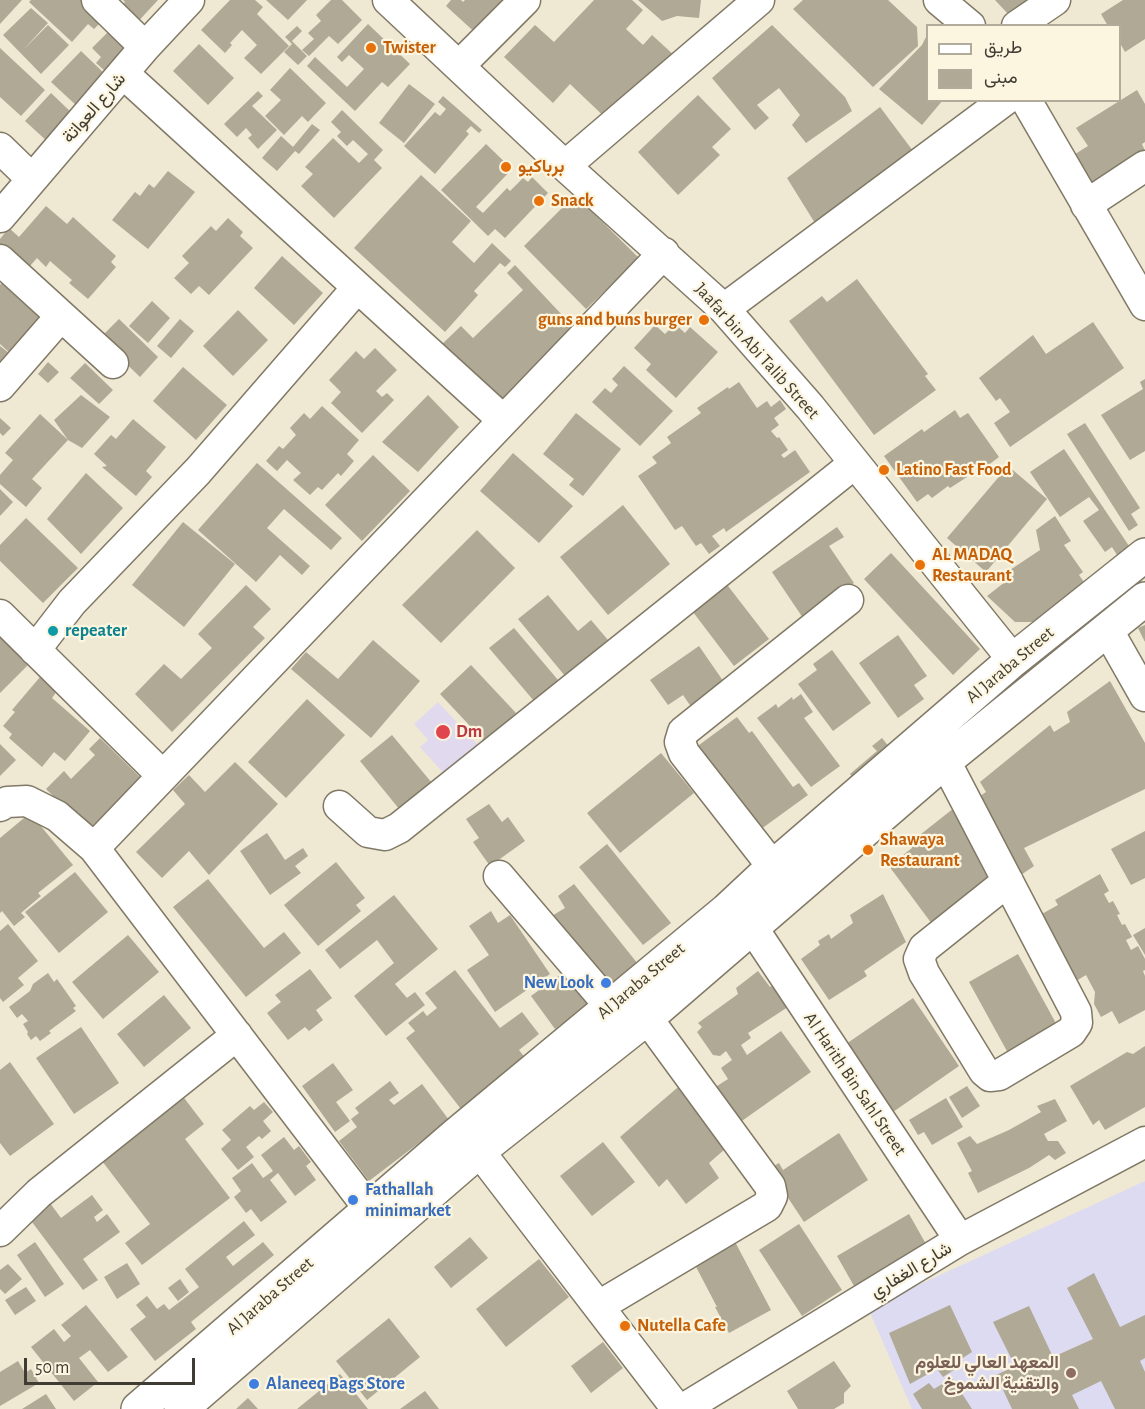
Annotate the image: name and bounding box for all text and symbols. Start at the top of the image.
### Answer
legend [926,24,1121,102]
place label: Twister [383,37,436,59]
text: طريق [984,39,1022,57]
marker: Twister [364,41,378,55]
street label: شارع العواتة [58,68,130,148]
text: مبنى [984,69,1018,87]
place label: برباكيو [518,156,564,178]
marker: برباكيو [499,160,513,174]
place label: Snack [551,190,594,212]
marker: Snack [532,194,546,208]
street label: Jaafar bin Abi Talib Street [690,278,824,424]
place label: guns and buns burger [538,309,692,331]
marker: guns and buns burger [697,313,711,327]
place label: Latino Fast Food [896,459,1011,481]
marker: Latino Fast Food [877,463,891,477]
place label: AL MADAQ Restaurant [932,544,1012,586]
marker: AL MADAQ Restaurant [913,558,927,572]
place label: repeater [65,620,127,642]
street label: Al Jaraba Street [962,622,1058,708]
marker: repeater [46,624,60,638]
place label: Dm [456,721,482,743]
marker: Dm [434,723,452,741]
place label: Shawaya Restaurant [880,829,960,872]
marker: Shawaya Restaurant [861,843,875,857]
street label: Al Jaraba Street [593,938,689,1024]
place label: New Look [524,972,594,994]
marker: New Look [599,976,613,990]
street label: Al Harith Bin Sahl Street [799,1008,911,1160]
place label: Fathallah minimarket [365,1179,451,1222]
marker: Fathallah minimarket [346,1193,360,1207]
street label: شارع الغفاري [866,1237,956,1303]
street label: Al Jaraba Street [222,1252,318,1340]
place label: Nutella Cafe [637,1315,726,1337]
marker: Nutella Cafe [618,1319,632,1333]
scale bar [27,1346,198,1384]
place label: المعهد العالي للعلوم والتقنية الشموخ [915,1352,1059,1394]
text: 50 m [35,1359,69,1377]
marker: المعهد العالي للعلوم والتقنية الشموخ [1064,1366,1078,1380]
place label: Alaneeq Bags Store [266,1373,405,1395]
marker: Alaneeq Bags Store [247,1377,261,1391]

